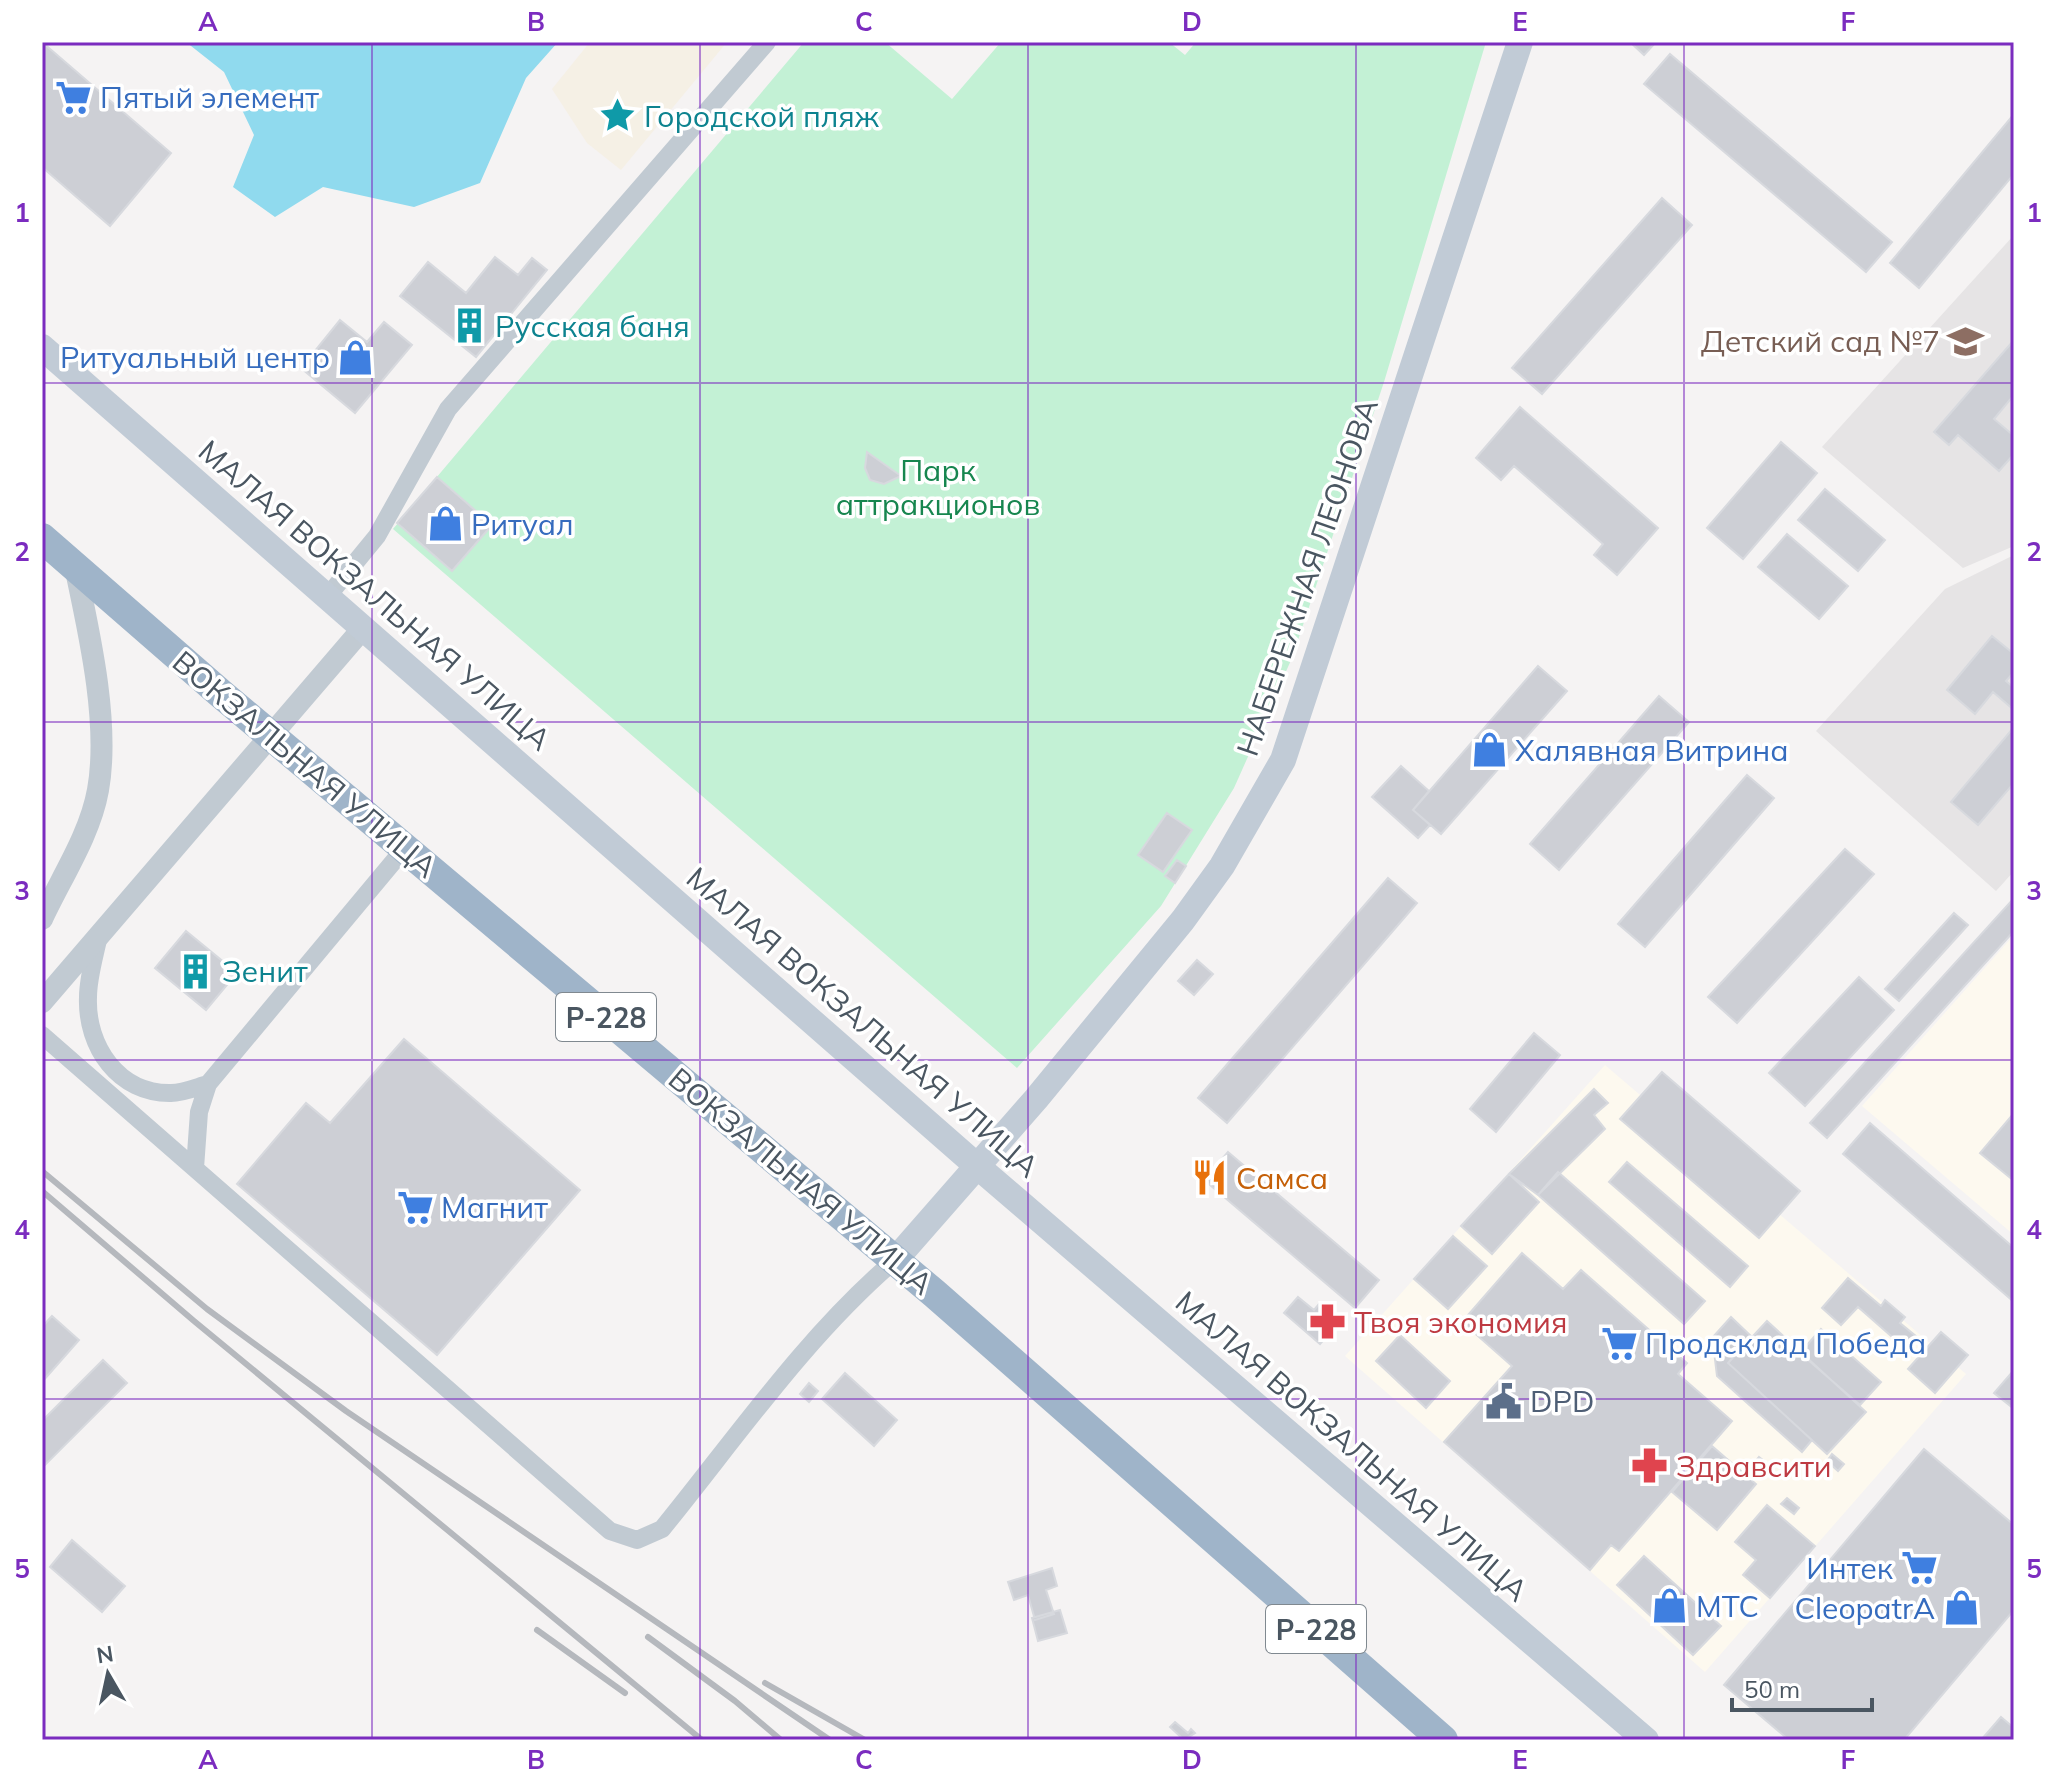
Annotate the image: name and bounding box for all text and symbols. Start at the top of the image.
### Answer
text: A [198,5,218,38]
text: B [527,5,545,38]
text: C [855,5,873,38]
text: D [1182,5,1202,38]
text: E [1512,5,1528,38]
text: F [1841,5,1856,38]
supermarket icon: Пятый элемент [55,78,93,116]
place label: Пятый элемент [100,78,319,116]
place icon: Городской пляж [599,97,637,135]
place label: Городской пляж [644,97,880,135]
text: 1 [14,196,30,229]
text: 1 [2026,196,2042,229]
building icon: Русская баня [450,307,488,345]
place label: Русская баня [495,307,690,345]
place label: Детский сад №7 [1701,322,1940,360]
school or university icon: Детский сад №7 [1947,322,1985,360]
place label: Ритуальный центр [60,338,330,376]
shop icon: Ритуальный центр [337,338,375,376]
street label: НАБЕРЕЖНАЯ ЛЕОНОВА [1228,393,1386,761]
street label: МАЛАЯ ВОКЗАЛЬНАЯ УЛИЦА [191,432,559,758]
park label: Парк аттракционов [836,451,1040,523]
shop icon: Ритуал [426,505,464,543]
place label: Ритуал [471,505,574,543]
text: 2 [14,535,30,568]
text: 2 [2026,535,2042,568]
street label: ВОКЗАЛЬНАЯ УЛИЦА [165,642,445,886]
shop icon: Халявная Витрина [1470,731,1508,769]
place label: Халявная Витрина [1515,731,1789,769]
street label: МАЛАЯ ВОКЗАЛЬНАЯ УЛИЦА [680,859,1046,1185]
text: 3 [14,874,30,907]
text: 3 [2026,874,2042,907]
building icon: Зенит [177,952,215,990]
place label: Зенит [222,952,308,990]
road number: Р-228 [556,993,656,1041]
street label: ВОКЗАЛЬНАЯ УЛИЦА [662,1060,940,1302]
restaurant icon: Самса [1191,1159,1229,1197]
place label: Самса [1236,1159,1328,1197]
supermarket icon: Магнит [396,1188,434,1226]
place label: Магнит [441,1188,548,1226]
text: 4 [14,1213,30,1246]
text: 4 [2026,1213,2042,1246]
street label: МАЛАЯ ВОКЗАЛЬНАЯ УЛИЦА [1168,1283,1536,1609]
pharmacy icon: Твоя экономия [1309,1303,1347,1341]
place label: Твоя экономия [1354,1303,1567,1341]
supermarket icon: Продсклад Победа [1600,1324,1638,1362]
place label: Продсклад Победа [1645,1324,1926,1362]
public building icon: DPD [1485,1382,1523,1420]
place label: DPD [1530,1382,1594,1420]
pharmacy icon: Здравсити [1631,1447,1669,1485]
place label: Здравсити [1676,1447,1832,1485]
place label: Интек [1806,1549,1894,1587]
supermarket icon: Интек [1900,1549,1938,1587]
text: 5 [14,1552,30,1585]
text: 5 [2026,1552,2042,1585]
shop icon: МТС [1651,1587,1689,1625]
place label: МТС [1696,1587,1759,1625]
place label: CleopatrA [1794,1589,1935,1627]
shop icon: CleopatrA [1942,1589,1980,1627]
road number: Р-228 [1266,1605,1366,1653]
north arrow [68,1634,148,1714]
text: N [94,1639,115,1669]
scale bar [1732,1662,1872,1712]
text: 50 m [1744,1674,1800,1704]
text: A [198,1743,218,1776]
text: B [527,1743,545,1776]
text: C [855,1743,873,1776]
text: D [1182,1743,1202,1776]
text: E [1512,1743,1528,1776]
text: F [1841,1743,1856,1776]

